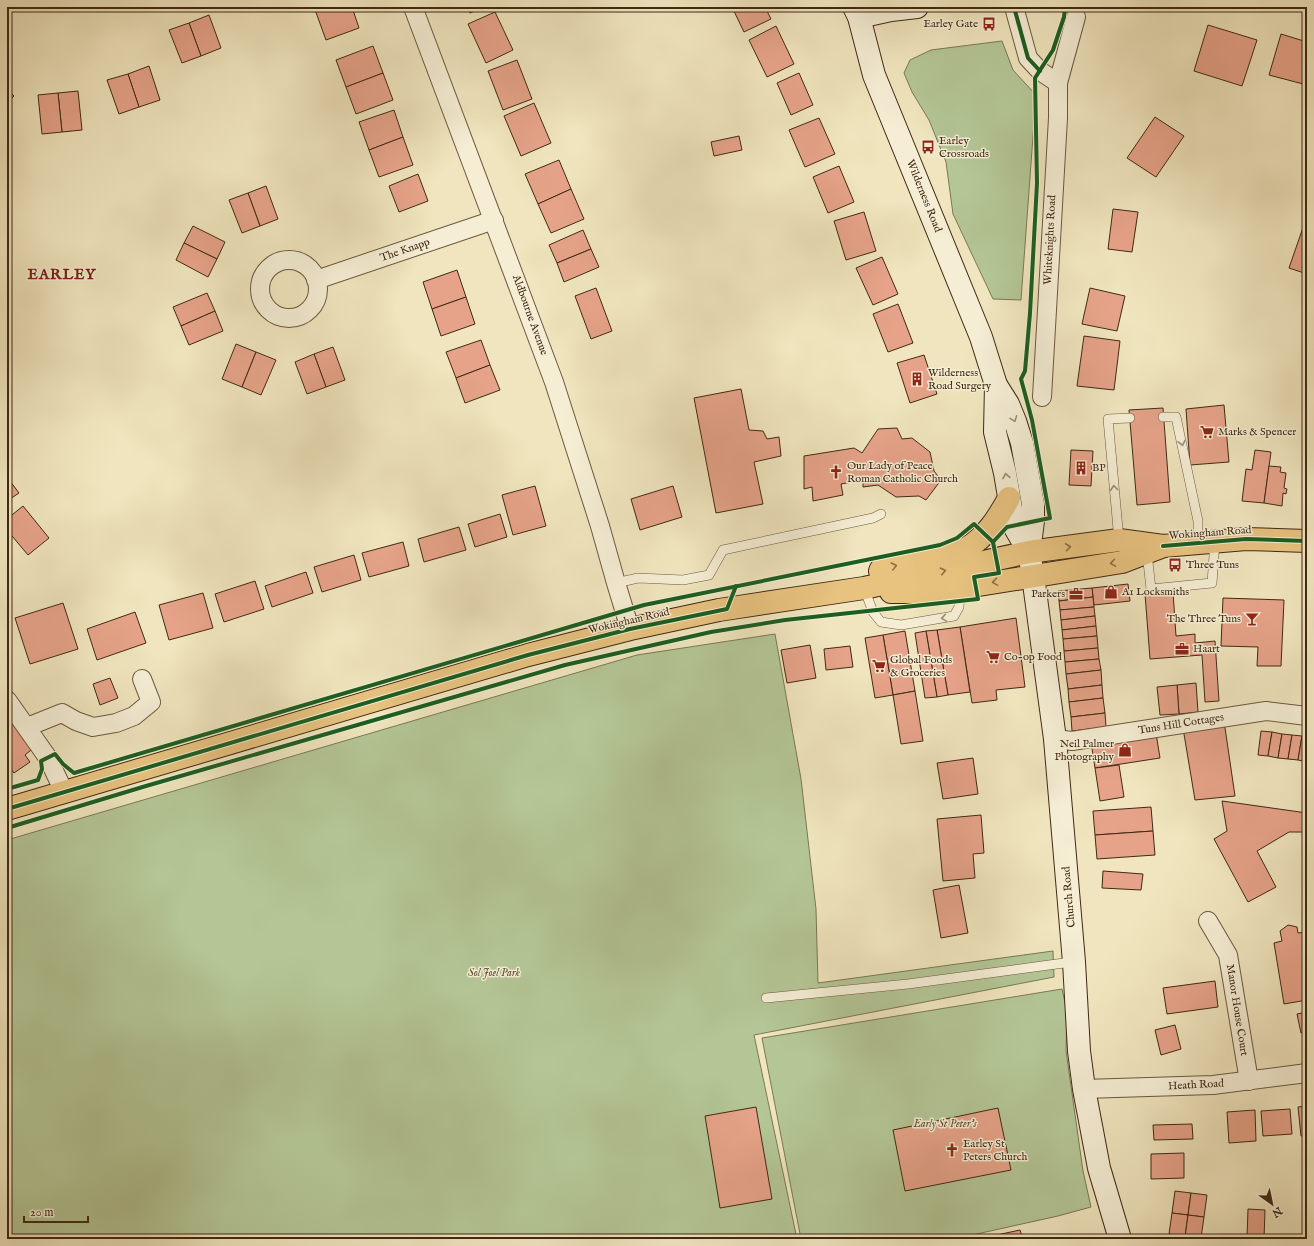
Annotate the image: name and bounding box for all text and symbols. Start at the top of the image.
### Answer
bus stop icon: Earley Gate [981,16,997,32]
place label: Earley Gate [923,17,978,31]
place label: Earley Crossroads [939,134,989,161]
bus stop icon: Earley Crossroads [920,139,936,155]
street label: Wilderness Road [903,158,945,235]
street label: Whiteknights Road [1041,195,1059,285]
street label: The Knapp [378,235,432,265]
district label: EARLEY [28,265,97,284]
street label: Aldbourne Avenue [509,272,551,357]
place label: Wilderness Road Surgery [928,366,992,393]
building icon: Wilderness Road Surgery [909,371,925,387]
one-way arrow [1010,416,1018,423]
supermarket icon: Marks & Spencer [1199,424,1215,440]
place label: Marks & Spencer [1218,425,1296,439]
one-way arrow [1177,440,1185,446]
place label: Our Lady of Peace Roman Catholic Church [847,459,958,486]
building icon: BP [1073,460,1089,476]
place label: BP [1092,461,1106,475]
church icon: Our Lady of Peace Roman Catholic Church [828,464,844,480]
one-way arrow [1002,472,1010,479]
one-way arrow [1110,485,1119,491]
street label: Wokingham Road [1168,523,1252,543]
one-way arrow [1065,543,1071,552]
bus stop icon: Three Tuns [1167,557,1183,573]
one-way arrow [1110,558,1117,567]
place label: Three Tuns [1186,558,1239,572]
one-way arrow [891,562,898,571]
one-way arrow [940,567,946,575]
one-way arrow [992,578,998,586]
shop icon: A1 Locksmiths [1103,584,1119,600]
place label: A1 Locksmiths [1121,585,1189,599]
office icon: Parkers [1068,586,1084,602]
place label: Parkers [1031,587,1065,601]
street label: Wokingham Road [587,605,671,637]
bar icon: The Three Tuns [1244,611,1260,627]
place label: The Three Tuns [1167,612,1241,626]
one-way arrow [941,613,948,621]
office icon: Haart [1174,641,1190,657]
place label: Haart [1193,642,1220,656]
supermarket icon: Co-op Food [985,649,1001,665]
place label: Co-op Food [1004,650,1062,664]
place label: Global Foods & Groceries [890,653,952,680]
supermarket icon: Global Foods & Groceries [871,658,887,674]
street label: Tuns Hill Cottages [1137,710,1225,738]
place label: Neil Palmer Photography [1054,737,1115,764]
shop icon: Neil Palmer Photography [1117,742,1133,758]
street label: Church Road [1059,866,1079,928]
street label: Manor House Court [1223,963,1251,1057]
park label: Sol Joel Park [468,966,521,980]
street label: Heath Road [1168,1077,1224,1093]
park label: Early St Peter's [912,1117,977,1131]
place label: Earley St Peters Church [963,1137,1028,1164]
church icon: Earley St Peters Church [944,1142,960,1158]
north arrow [1252,1184,1292,1224]
scale bar [24,1198,88,1224]
text: N [1269,1203,1286,1220]
text: 20 m [30,1205,53,1220]

